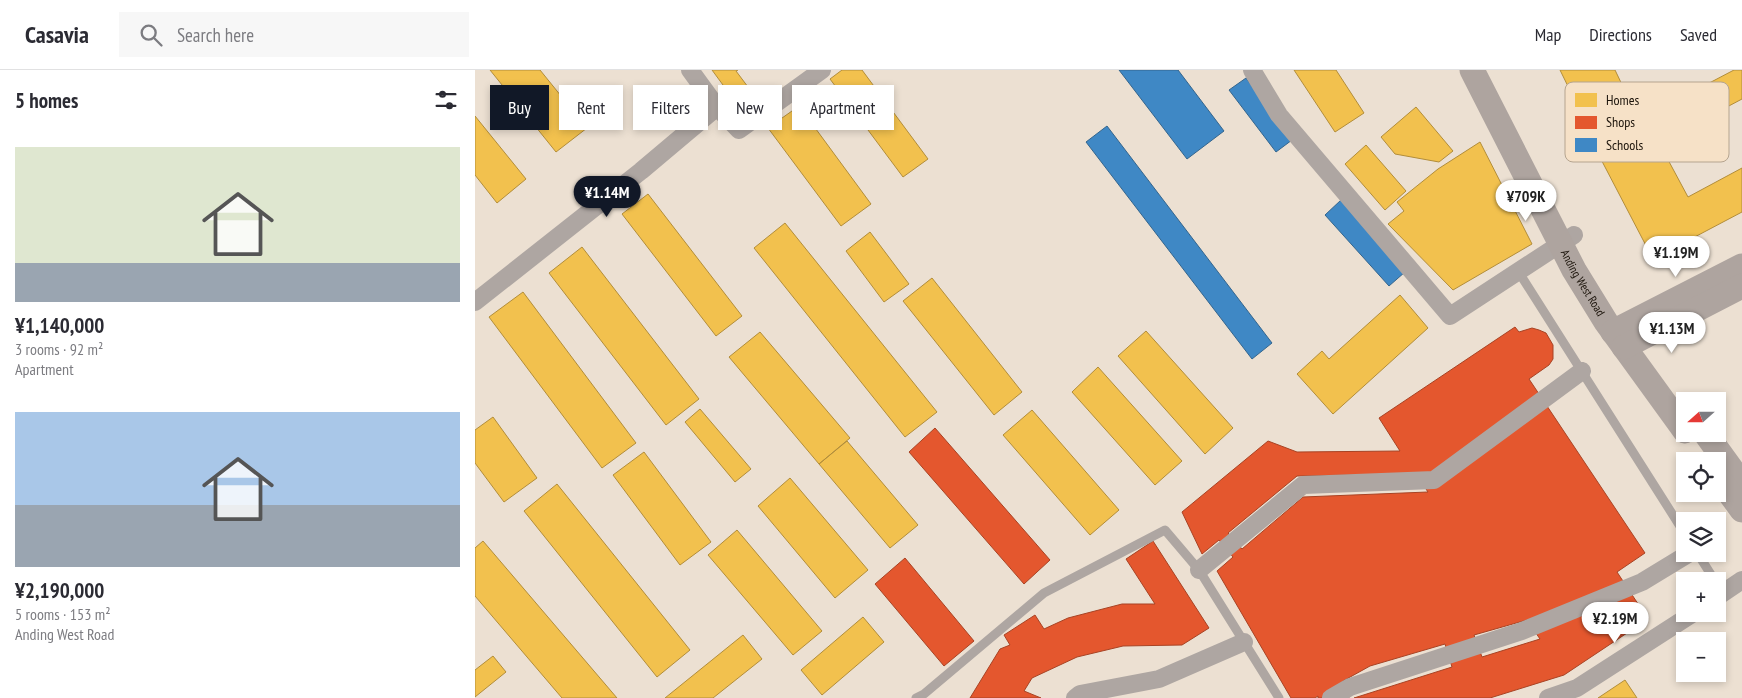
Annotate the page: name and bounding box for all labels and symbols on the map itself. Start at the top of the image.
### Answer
legend [1565,82,1729,162]
text: Homes [1606,91,1639,109]
text: Shops [1606,113,1635,131]
text: Schools [1606,136,1643,154]
pin: ¥1.14M [566,176,648,218]
pin: ¥709K [1491,180,1561,222]
pin: ¥1.19M [1635,236,1717,278]
street label: Anding West Road [1558,247,1608,319]
pin: ¥1.13M [1631,312,1713,354]
north arrow [1676,392,1726,442]
pin: ¥2.19M [1574,602,1656,644]

